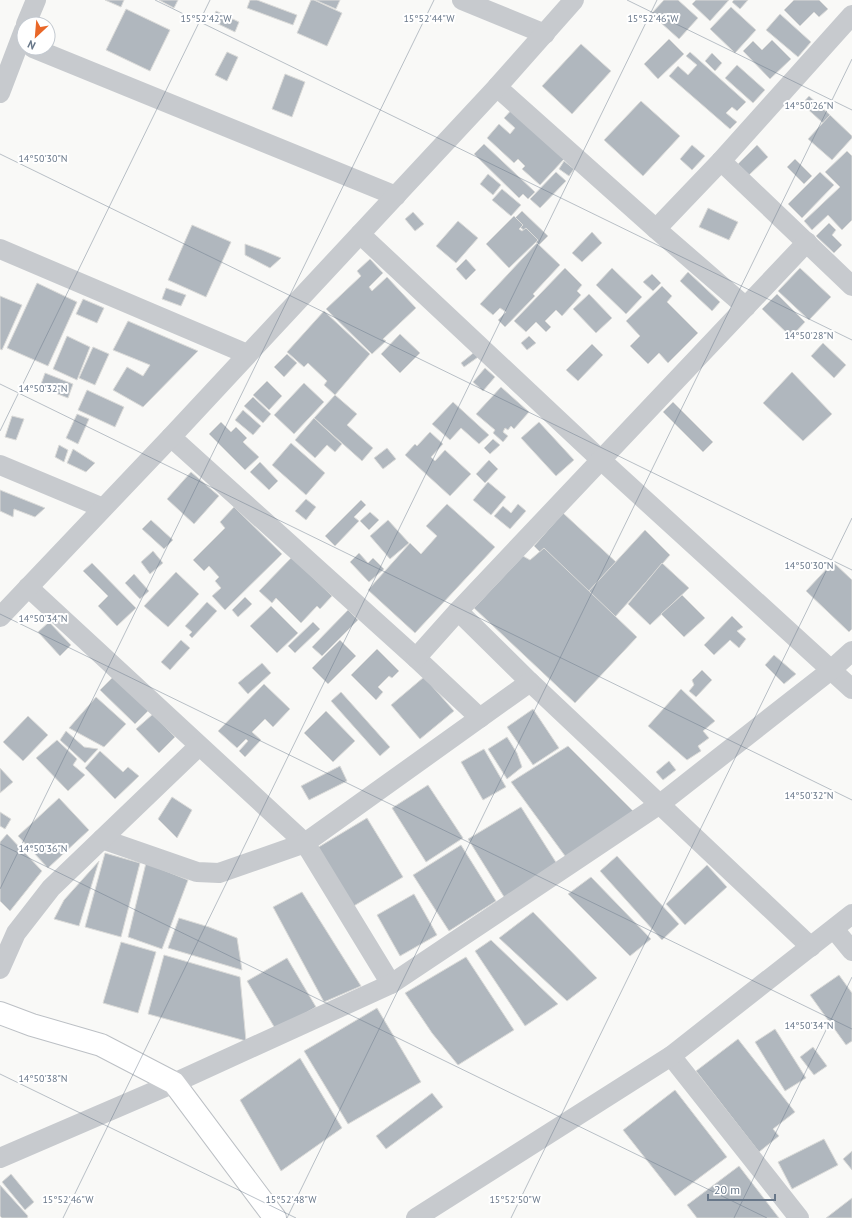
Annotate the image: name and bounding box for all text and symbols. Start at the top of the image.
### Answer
text: 15°52'42"W [180,12,232,25]
text: 15°52'44"W [403,12,455,25]
text: 15°52'46"W [627,12,679,25]
north arrow [16,16,56,56]
text: N [25,37,38,53]
text: 14°50'26"N [784,99,834,112]
text: 14°50'30"N [18,152,68,165]
text: 14°50'28"N [784,329,834,342]
text: 14°50'32"N [18,382,68,395]
text: 14°50'30"N [784,559,834,572]
text: 14°50'34"N [18,612,68,625]
text: 14°50'32"N [784,789,834,802]
text: 14°50'36"N [18,842,68,855]
text: 14°50'34"N [784,1019,834,1032]
text: 14°50'38"N [18,1072,68,1085]
scale bar [708,1176,775,1202]
text: 20 m [714,1182,740,1197]
text: 15°52'46"W [42,1193,94,1206]
text: 15°52'48"W [265,1193,317,1206]
text: 15°52'50"W [489,1193,541,1206]

